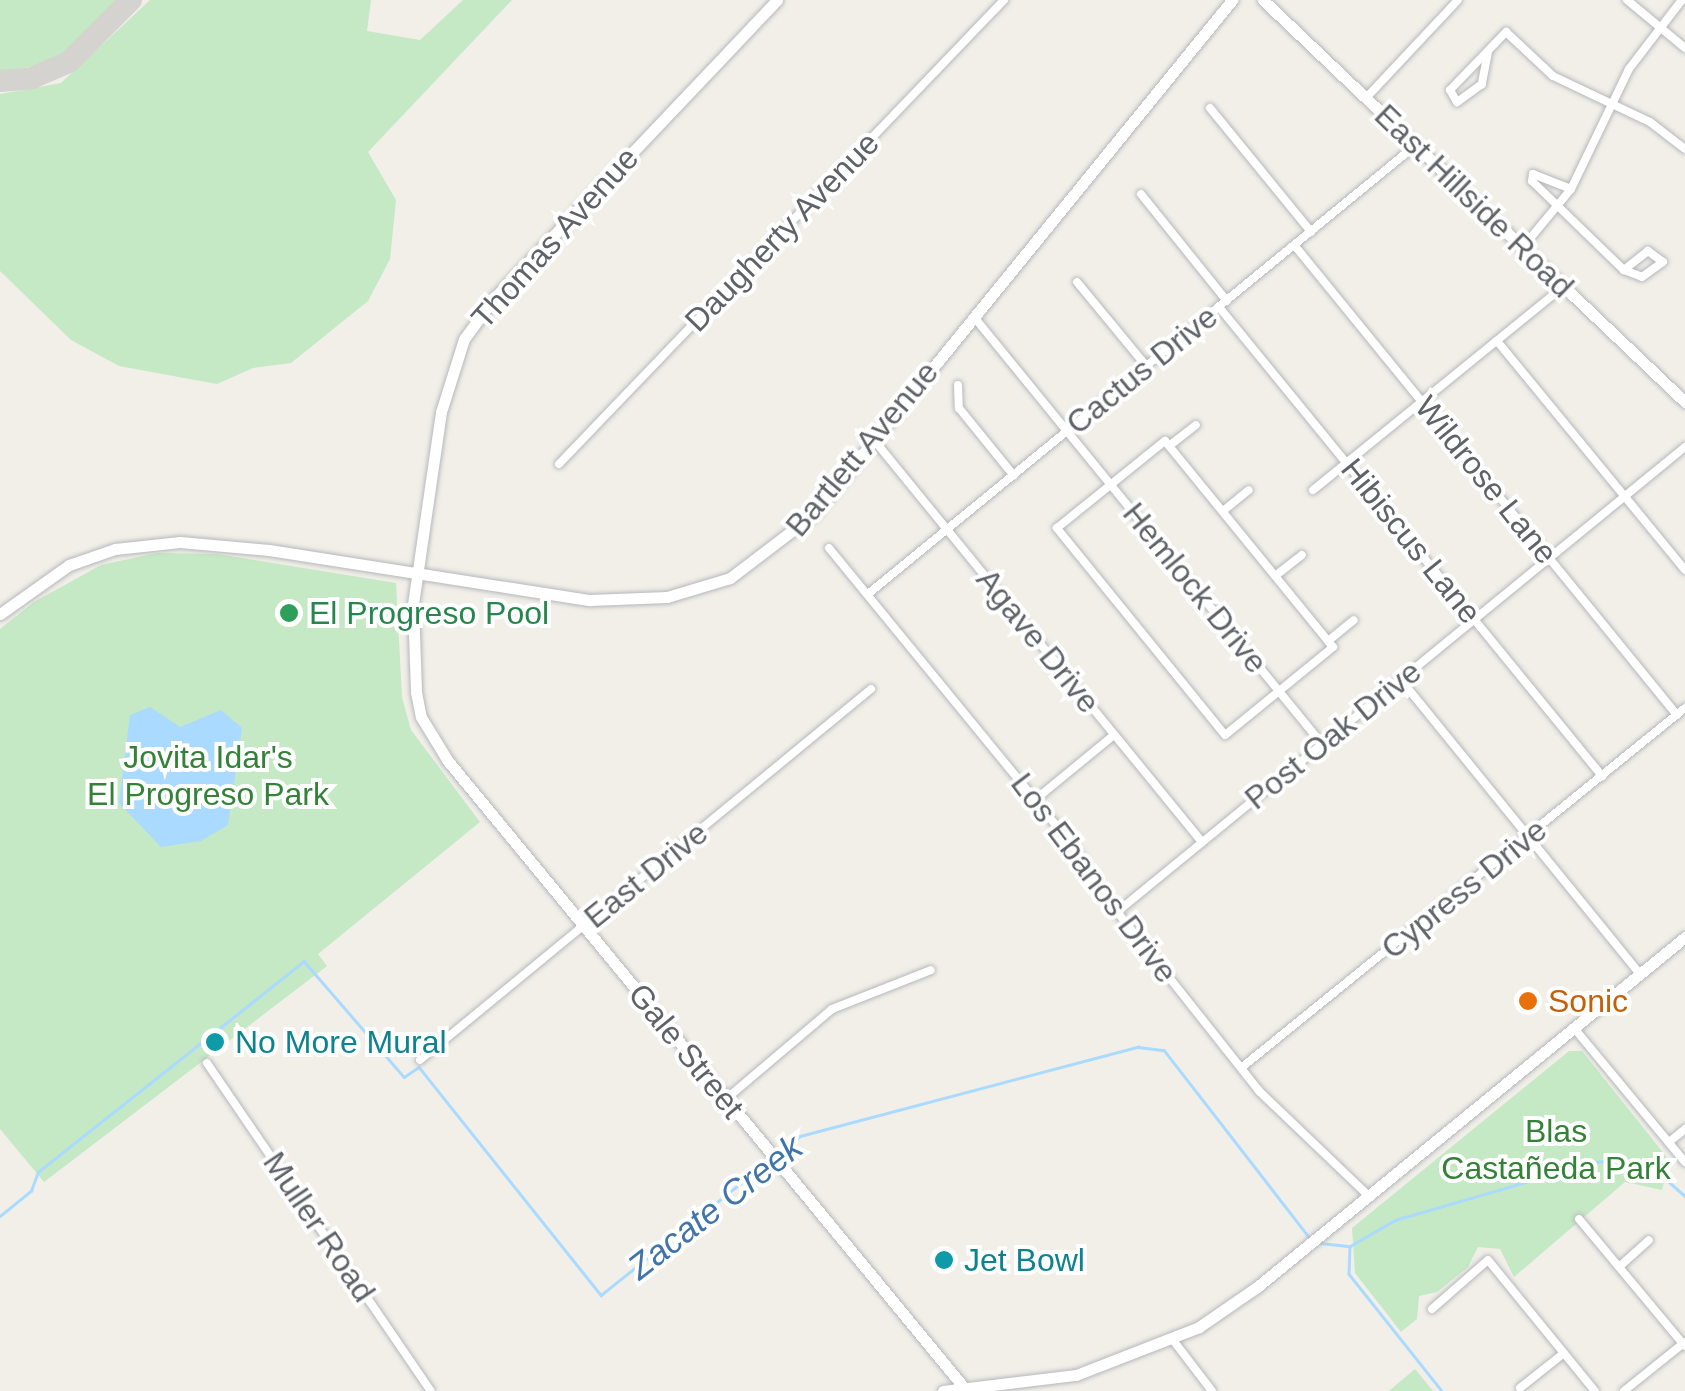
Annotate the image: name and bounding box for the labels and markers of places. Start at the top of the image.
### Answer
place label: El Progreso Pool [309,594,549,632]
marker: El Progreso Pool [278,602,300,624]
place label: Sonic [1548,982,1628,1020]
marker: Sonic [1517,990,1539,1012]
place label: No More Mural [235,1023,447,1061]
marker: No More Mural [204,1031,226,1053]
place label: Jet Bowl [964,1241,1085,1279]
marker: Jet Bowl [933,1249,955,1271]

